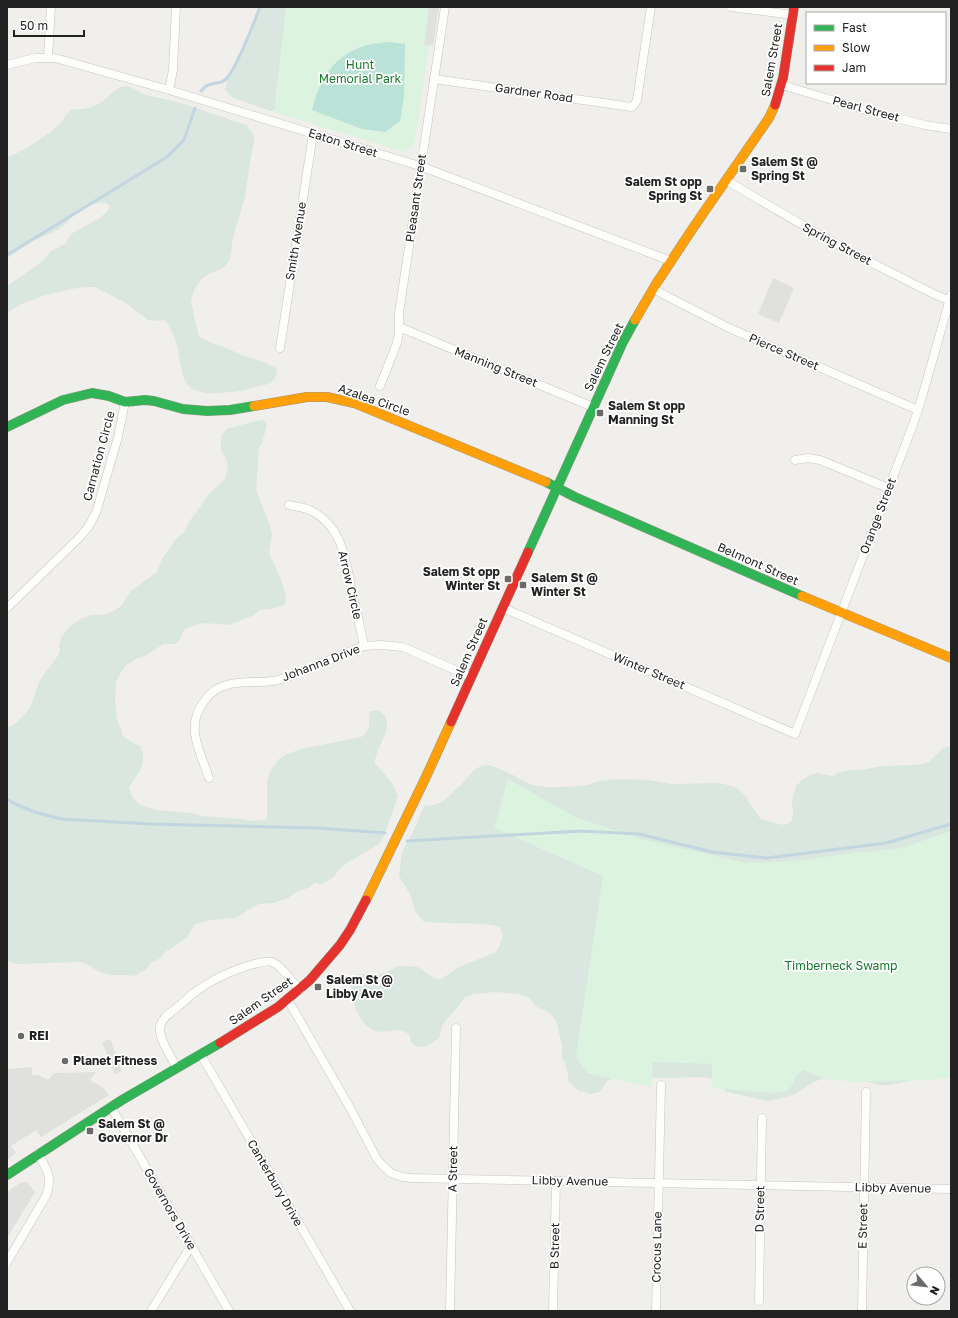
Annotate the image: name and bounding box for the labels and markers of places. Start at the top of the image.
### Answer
place label: Salem St @ Spring St [751,154,818,183]
marker: Salem St @ Spring St [738,164,748,174]
place label: Salem St opp Spring St [625,174,703,203]
marker: Salem St opp Spring St [705,184,715,194]
place label: Salem St opp Manning St [608,398,686,427]
marker: Salem St opp Manning St [595,408,605,418]
place label: Salem St opp Winter St [423,564,501,593]
place label: Salem St @ Winter St [531,570,598,599]
marker: Salem St opp Winter St [503,574,513,584]
marker: Salem St @ Winter St [518,580,528,590]
place label: Salem St @ Libby Ave [326,972,393,1001]
marker: Salem St @ Libby Ave [313,982,323,992]
place label: REI [29,1028,49,1043]
marker: REI [16,1031,26,1041]
place label: Planet Fitness [73,1053,157,1068]
marker: Planet Fitness [60,1056,70,1066]
place label: Salem St @ Governor Dr [98,1116,168,1145]
marker: Salem St @ Governor Dr [85,1126,95,1136]

